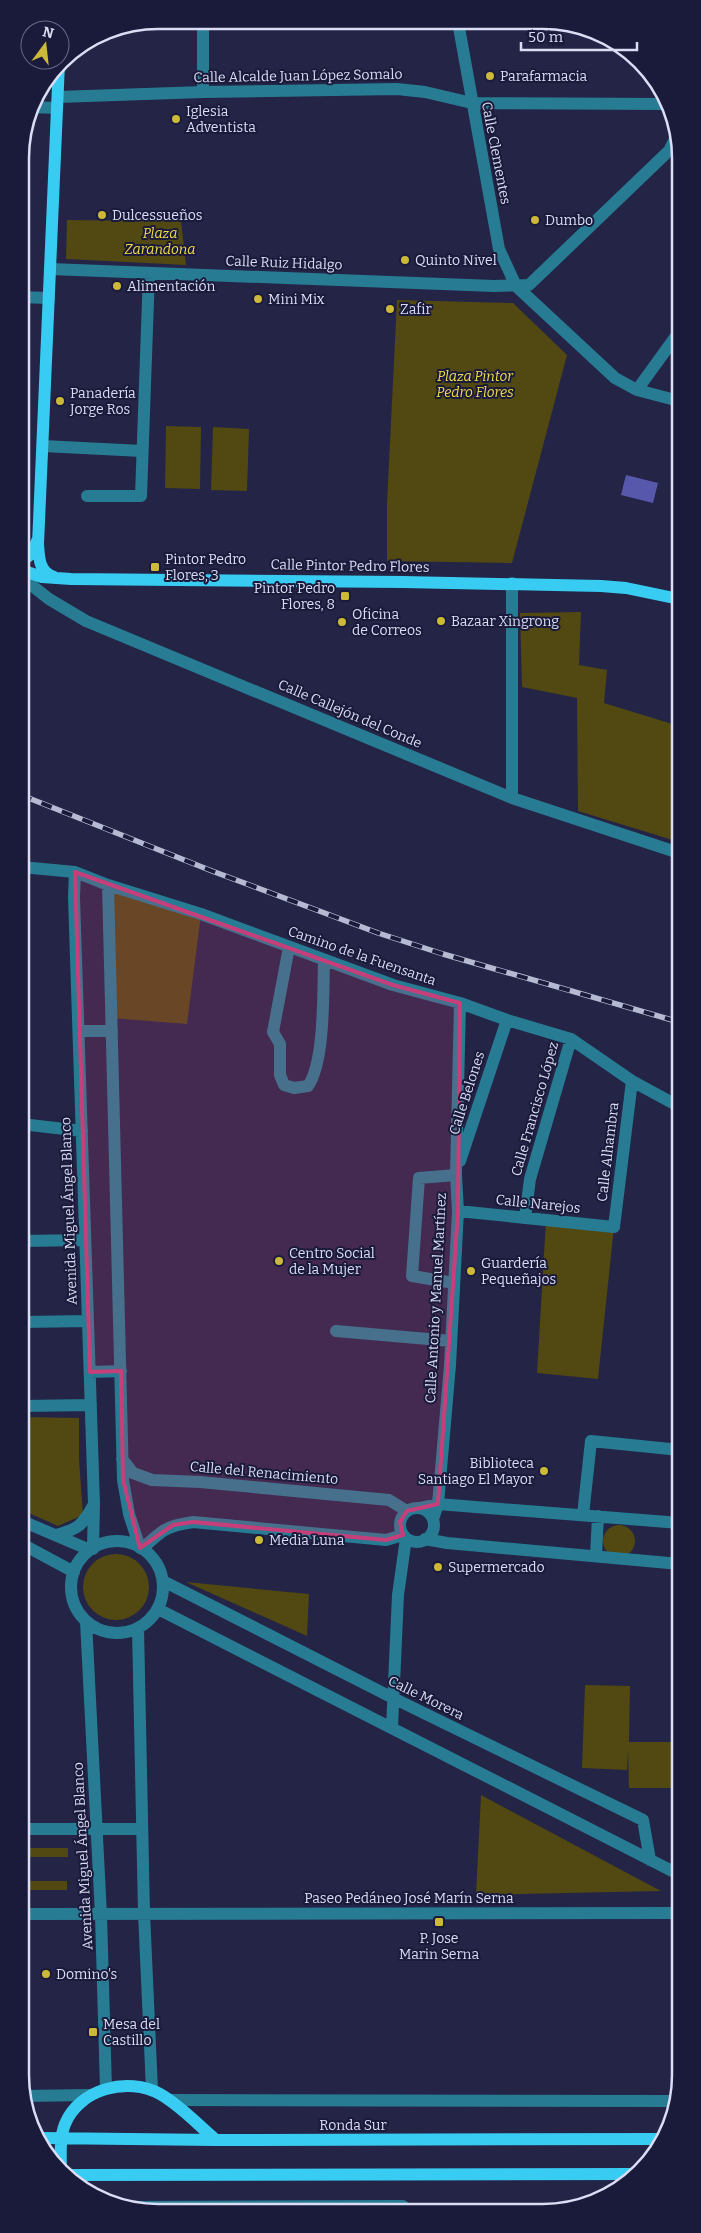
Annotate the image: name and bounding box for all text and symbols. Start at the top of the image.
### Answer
north arrow [20,20,70,70]
scale bar [521,20,637,52]
text: N [41,23,56,43]
text: 50 m [528,28,564,46]
street label: Calle Alcalde Juan López Somalo [193,66,403,86]
place label: Parafarmacia [500,68,587,85]
marker: Parafarmacia [484,70,496,82]
street label: Calle Clementes [478,100,514,206]
place label: Iglesia Adventista [186,103,256,136]
marker: Iglesia Adventista [170,113,182,125]
place label: Dulcessueños [112,207,203,224]
marker: Dulcessueños [96,209,108,221]
place label: Dumbo [545,212,593,229]
marker: Dumbo [529,214,541,226]
park label: Plaza Zarandona [124,225,196,258]
street label: Calle Ruiz Hidalgo [225,252,343,274]
place label: Quinto Nivel [415,252,497,269]
marker: Quinto Nivel [399,254,411,266]
place label: Alimentación [127,278,216,295]
marker: Alimentación [111,280,123,292]
place label: Mini Mix [268,291,325,308]
marker: Mini Mix [252,293,264,305]
place label: Zafir [400,301,432,318]
marker: Zafir [384,303,396,315]
park label: Plaza Pintor Pedro Flores [436,368,514,401]
place label: Panadería Jorge Ros [69,385,136,418]
marker: Panadería Jorge Ros [54,395,66,407]
place label: Pintor Pedro Flores, 3 [165,551,246,584]
street label: Calle Pintor Pedro Flores [270,556,430,576]
marker: Pintor Pedro Flores, 3 [149,561,161,573]
place label: Pintor Pedro Flores, 8 [254,580,335,613]
marker: Pintor Pedro Flores, 8 [339,590,351,602]
place label: Oficina de Correos [352,606,422,639]
place label: Bazaar Xingrong [451,613,559,630]
marker: Bazaar Xingrong [435,615,447,627]
marker: Oficina de Correos [336,616,348,628]
street label: Calle Callejón del Conde [276,676,424,752]
street label: Camino de la Fuensanta [286,923,439,989]
street label: Calle Francisco López [508,1040,562,1178]
street label: Calle Belones [446,1049,488,1137]
street label: Calle Alhambra [593,1101,623,1203]
street label: Avenida Miguel Ángel Blanco [56,1117,81,1305]
street label: Calle Narejos [495,1191,581,1217]
street label: Calle Antonio y Manuel Martínez [422,1192,450,1404]
place label: Centro Social de la Mujer [289,1245,375,1278]
marker: Centro Social de la Mujer [273,1255,285,1267]
place label: Guardería Pequeñajos [481,1255,556,1288]
marker: Guardería Pequeñajos [465,1265,477,1277]
place label: Biblioteca Santiago El Mayor [418,1455,534,1488]
street label: Calle del Renacimiento [189,1458,339,1488]
marker: Biblioteca Santiago El Mayor [538,1465,550,1477]
place label: Media Luna [269,1532,345,1549]
marker: Media Luna [253,1534,265,1546]
place label: Supermercado [448,1559,545,1576]
marker: Supermercado [432,1561,444,1573]
street label: Calle Morera [385,1672,467,1724]
street label: Avenida Miguel Ángel Blanco [69,1762,96,1950]
street label: Paseo Pedáneo José Marín Serna [304,1890,514,1907]
marker: P. Jose Marin Serna [433,1916,445,1928]
place label: P. Jose Marin Serna [399,1930,479,1963]
place label: Domino's [56,1966,117,1983]
marker: Domino's [40,1968,52,1980]
place label: Mesa del Castillo [103,2016,160,2049]
marker: Mesa del Castillo [87,2026,99,2038]
street label: Ronda Sur [319,2117,387,2134]

